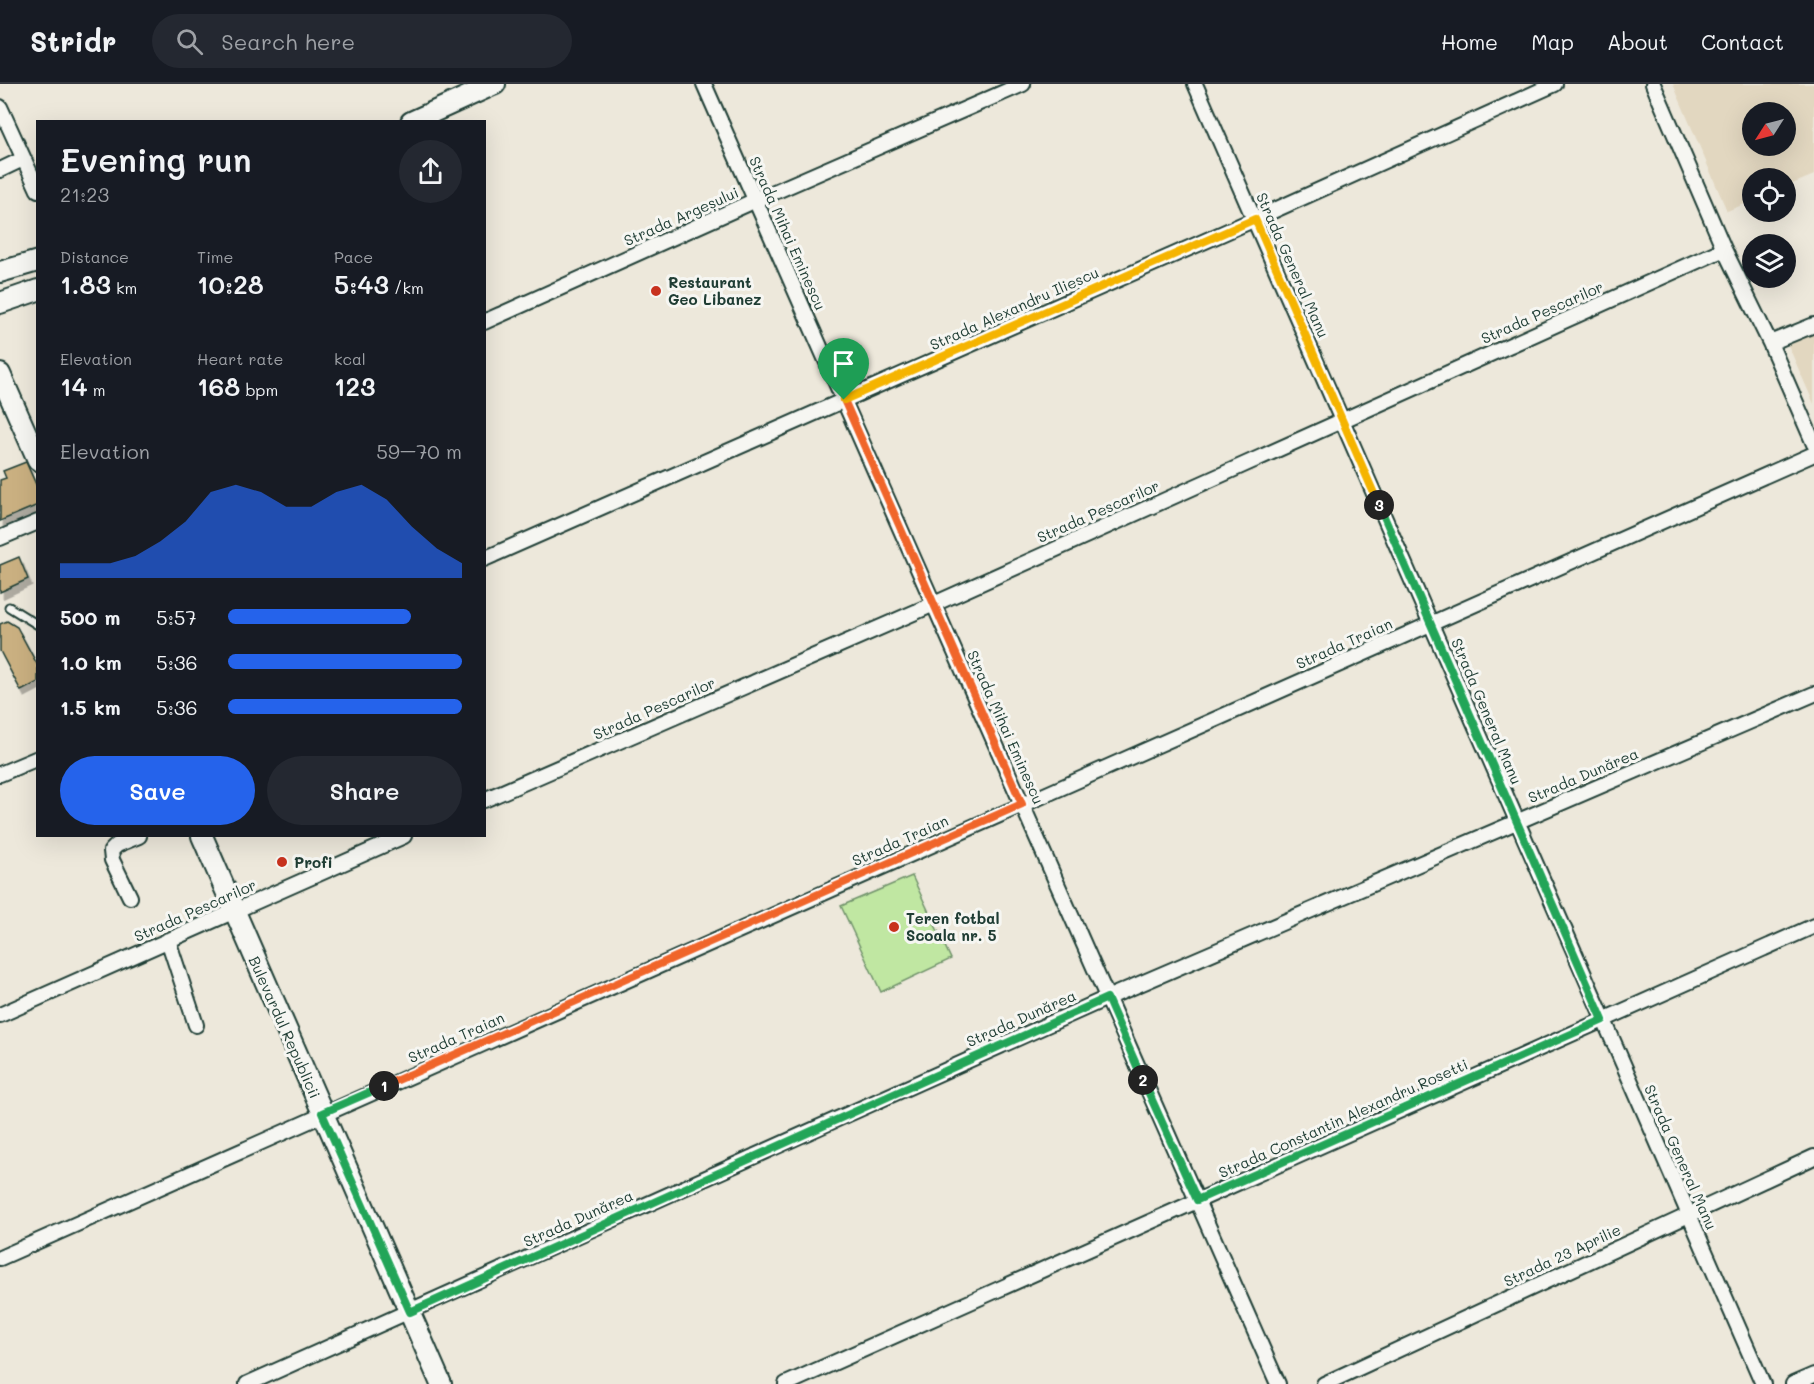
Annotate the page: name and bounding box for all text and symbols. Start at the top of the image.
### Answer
search box [152,14,572,68]
text: Stridr [30,23,116,59]
icon: search [173,25,206,58]
text: Search here [221,27,355,56]
text: Home [1441,28,1498,55]
text: Map [1531,28,1574,55]
text: About [1607,28,1668,55]
text: Contact [1701,28,1784,55]
north arrow [1742,102,1796,156]
map controls [1742,102,1796,288]
text: Evening run [60,137,252,180]
button: share [399,140,462,203]
street label: Strada Mihai Eminescu [745,153,831,313]
button: locate [1742,168,1796,222]
text: 21:23 [60,181,109,207]
street label: Strada Argeșului [621,182,742,251]
street label: Strada General Manu [1252,189,1334,341]
button: layers [1742,234,1796,288]
text: Distance [60,246,129,267]
text: Time [197,246,233,267]
text: Pace [334,246,373,267]
street label: Strada Alexandru Iliescu [926,262,1102,354]
text: 1.83 [60,267,111,301]
text: 10:28 [197,267,264,301]
text: 5:43 [334,267,389,301]
place label: Restaurant Geo Libanez [668,272,762,309]
street label: Strada Pescarilor [1478,276,1606,348]
text: km [111,277,137,298]
text: /km [389,277,424,298]
marker: Restaurant Geo Libanez [649,284,663,298]
pin [818,338,869,400]
icon: arrive [827,347,860,380]
text: Elevation [60,348,132,369]
text: Heart rate [197,348,283,369]
text: kcal [334,348,366,369]
text: 14 [60,369,88,403]
text: 168 [197,369,240,403]
text: 123 [334,369,376,403]
text: m [88,379,106,400]
text: bpm [240,379,278,400]
text: Elevation [60,438,150,464]
text: 59–70 m [376,438,462,464]
street label: Strada Pescarilor [1034,475,1162,547]
pin: 3 [1364,490,1394,520]
text: 3 [1374,494,1384,515]
text: 500 m [60,604,120,630]
text: 5:57 [156,604,197,630]
street label: Strada Traian [1293,613,1395,673]
street label: Strada General Manu [1447,635,1527,787]
street label: Strada Mihai Eminescu [963,647,1049,807]
text: 1.0 km [60,649,122,675]
text: 5:36 [156,649,198,675]
street label: Strada Pescarilor [590,672,718,744]
text: 1.5 km [60,694,121,720]
text: 5:36 [156,694,198,720]
street label: Strada Dunărea [1525,743,1641,807]
button: Save [60,756,255,825]
button: Share [267,756,462,825]
street label: Strada Traian [849,810,951,870]
place label: Profi [294,852,333,872]
marker: Profi [275,855,289,869]
street label: Strada Pescarilor [131,874,259,946]
place label: Teren fotbal Scoala nr. 5 [906,908,1000,945]
marker: Teren fotbal Scoala nr. 5 [887,920,901,934]
street label: Bulevardul Republicii [245,953,325,1101]
street label: Strada Dunărea [963,985,1079,1051]
street label: Strada Traian [405,1007,507,1067]
street label: Strada Constantin Alexandru Rosetti [1215,1054,1471,1182]
pin: 2 [1128,1065,1158,1095]
text: 2 [1139,1069,1147,1090]
pin: 1 [369,1071,399,1101]
text: 1 [380,1075,388,1096]
street label: Strada General Manu [1640,1081,1722,1233]
street label: Strada Dunărea [520,1185,636,1251]
street label: Strada 23 Aprilie [1500,1219,1624,1291]

